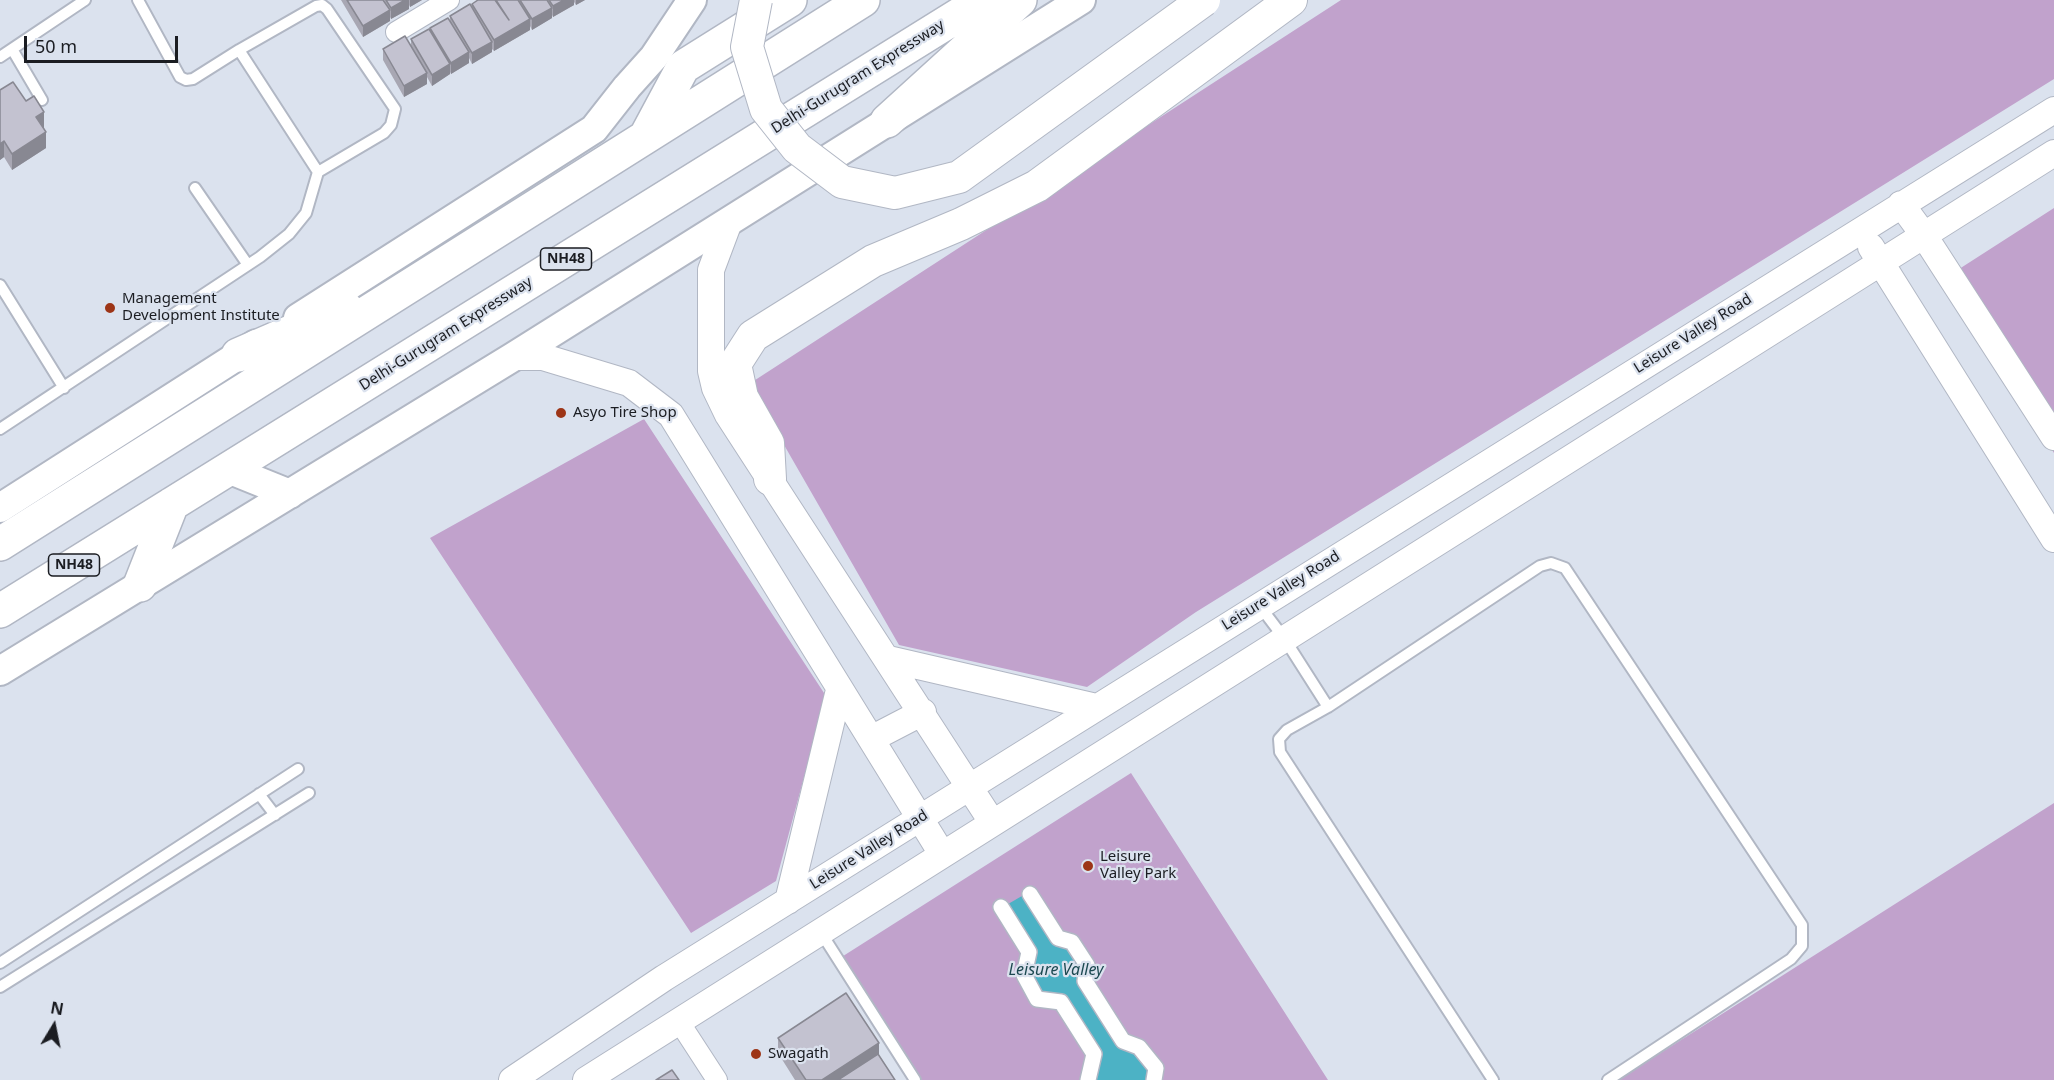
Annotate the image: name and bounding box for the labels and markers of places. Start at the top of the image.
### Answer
place label: Management Development Institute [122,290,280,325]
marker: Management Development Institute [103,301,117,315]
place label: Asyo Tire Shop [573,404,677,422]
marker: Asyo Tire Shop [554,406,568,420]
place label: Leisure Valley Park [1100,848,1176,883]
marker: Leisure Valley Park [1081,859,1095,873]
place label: Swagath [768,1045,829,1063]
marker: Swagath [749,1047,763,1061]

